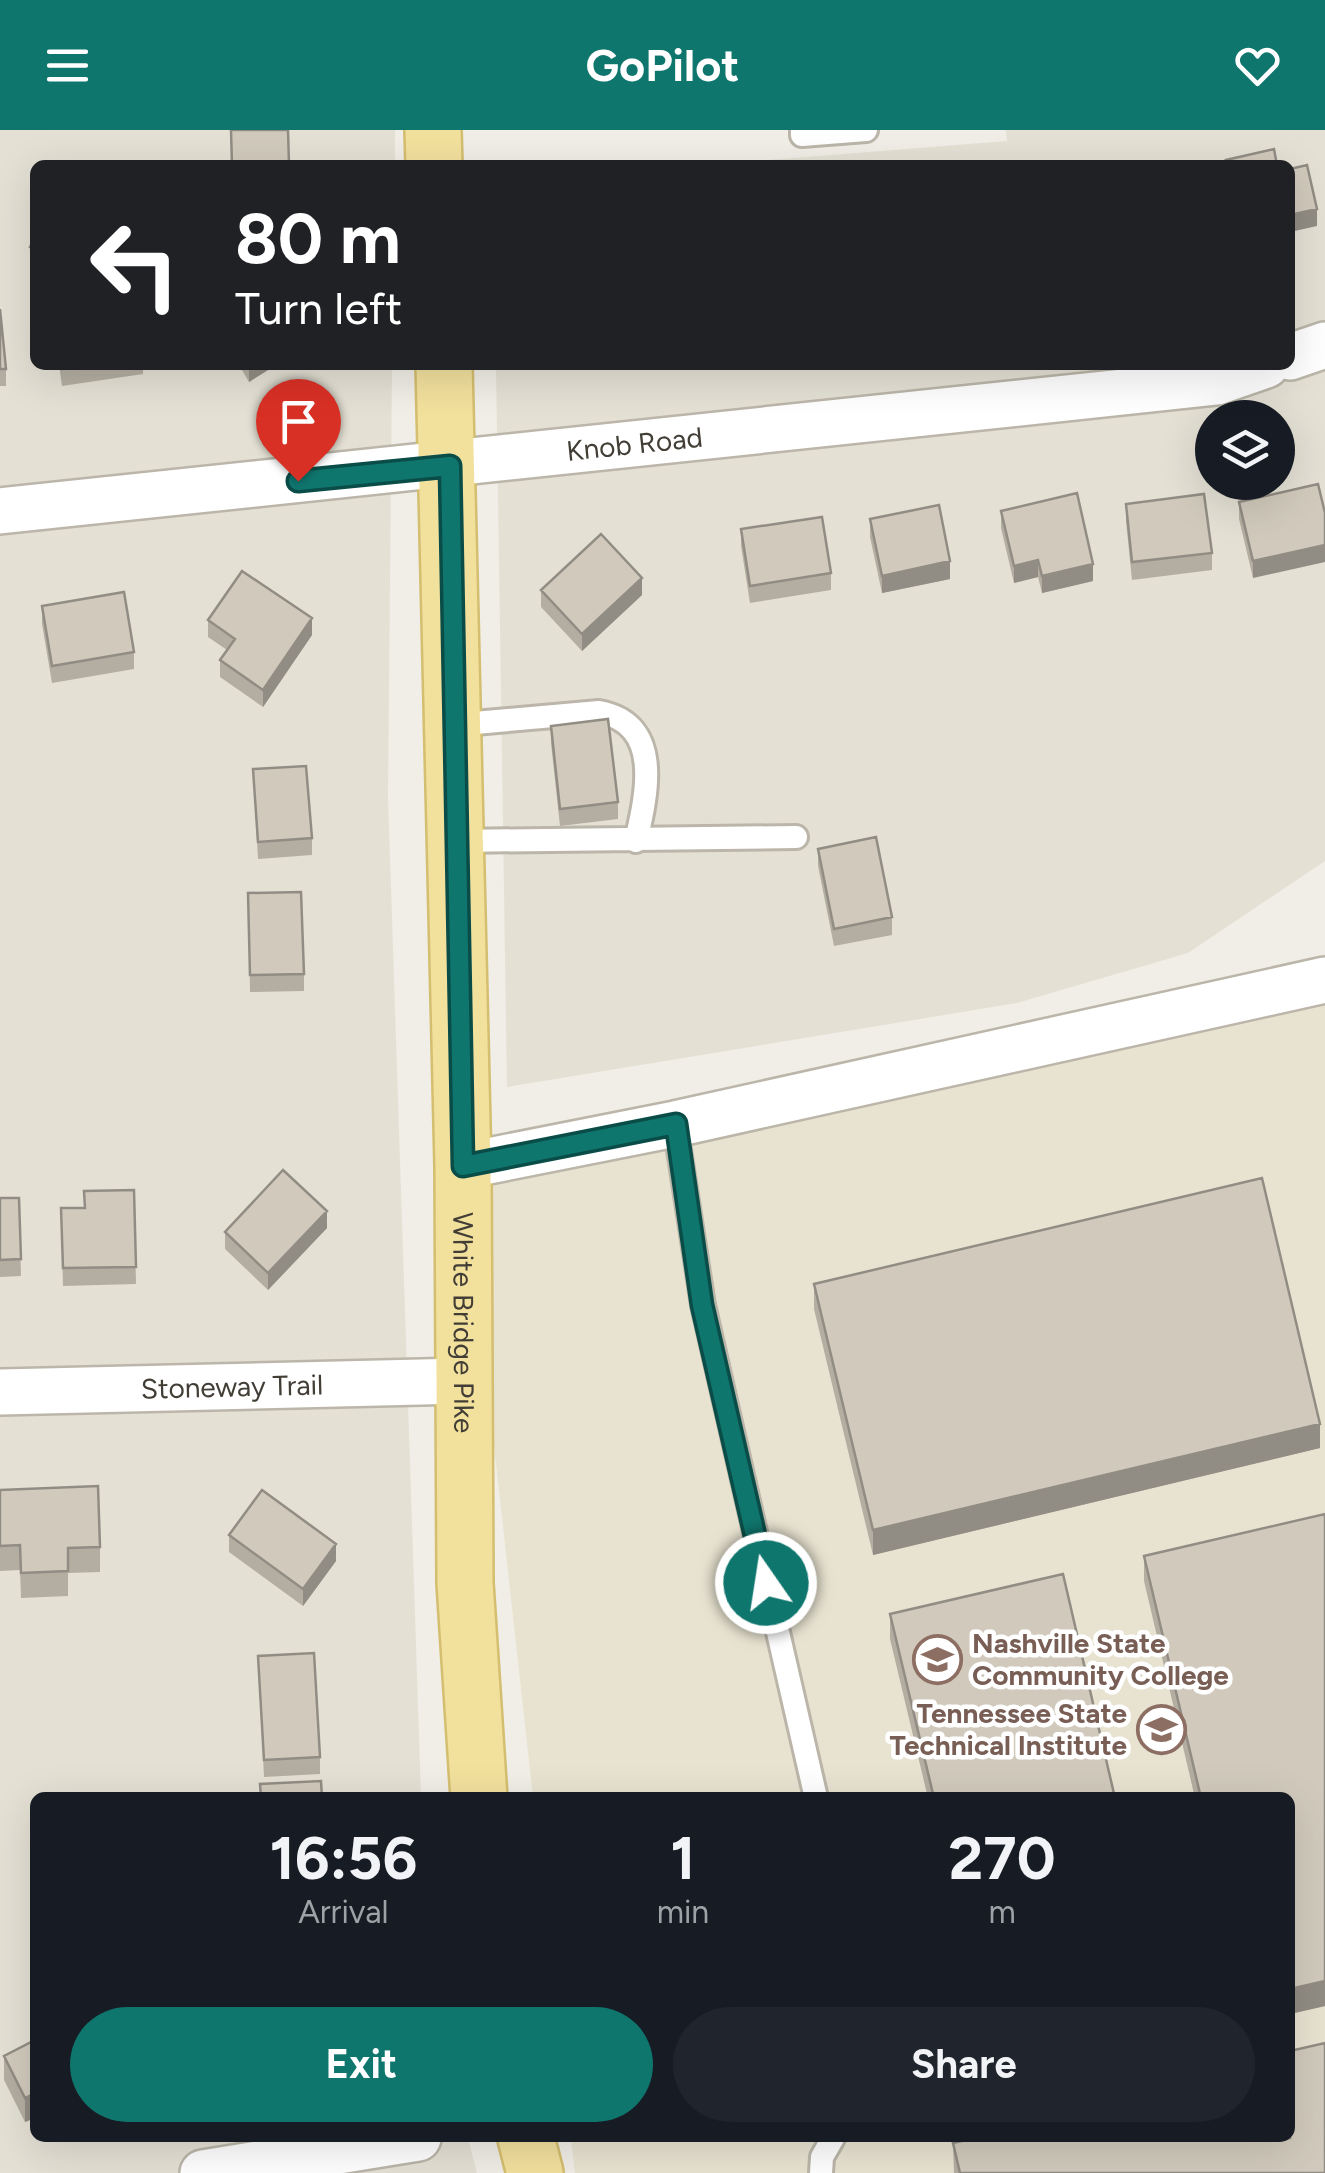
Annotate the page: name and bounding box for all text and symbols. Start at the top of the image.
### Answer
icon: menu [40,38,95,93]
text: GoPilot [586,38,739,92]
icon: heart [1230,38,1285,93]
text: 80 m [235,196,401,281]
icon: left [70,200,200,330]
text: Turn left [235,281,402,335]
pin [256,379,341,482]
icon: arrive [271,394,326,449]
map controls [1195,400,1295,500]
button: layers [1195,400,1295,500]
street label: Knob Road [565,420,704,468]
street label: White Bridge Pike [446,1212,481,1433]
street label: Stoneway Trail [140,1367,324,1406]
position arrow [714,1531,818,1635]
place label: Nashville State Community College [972,1626,1229,1692]
school or university icon: Nashville State Community College [911,1633,963,1685]
place label: Tennessee State Technical Institute [889,1696,1127,1762]
school or university icon: Tennessee State Technical Institute [1136,1703,1188,1755]
text: 16:56 [269,1822,417,1894]
text: 1 [670,1822,696,1894]
text: 270 [949,1822,1056,1894]
text: Arrival [298,1893,389,1931]
text: min [657,1893,709,1931]
text: m [988,1893,1016,1931]
button: Exit [70,2007,653,2122]
button: Share [673,2007,1255,2122]

